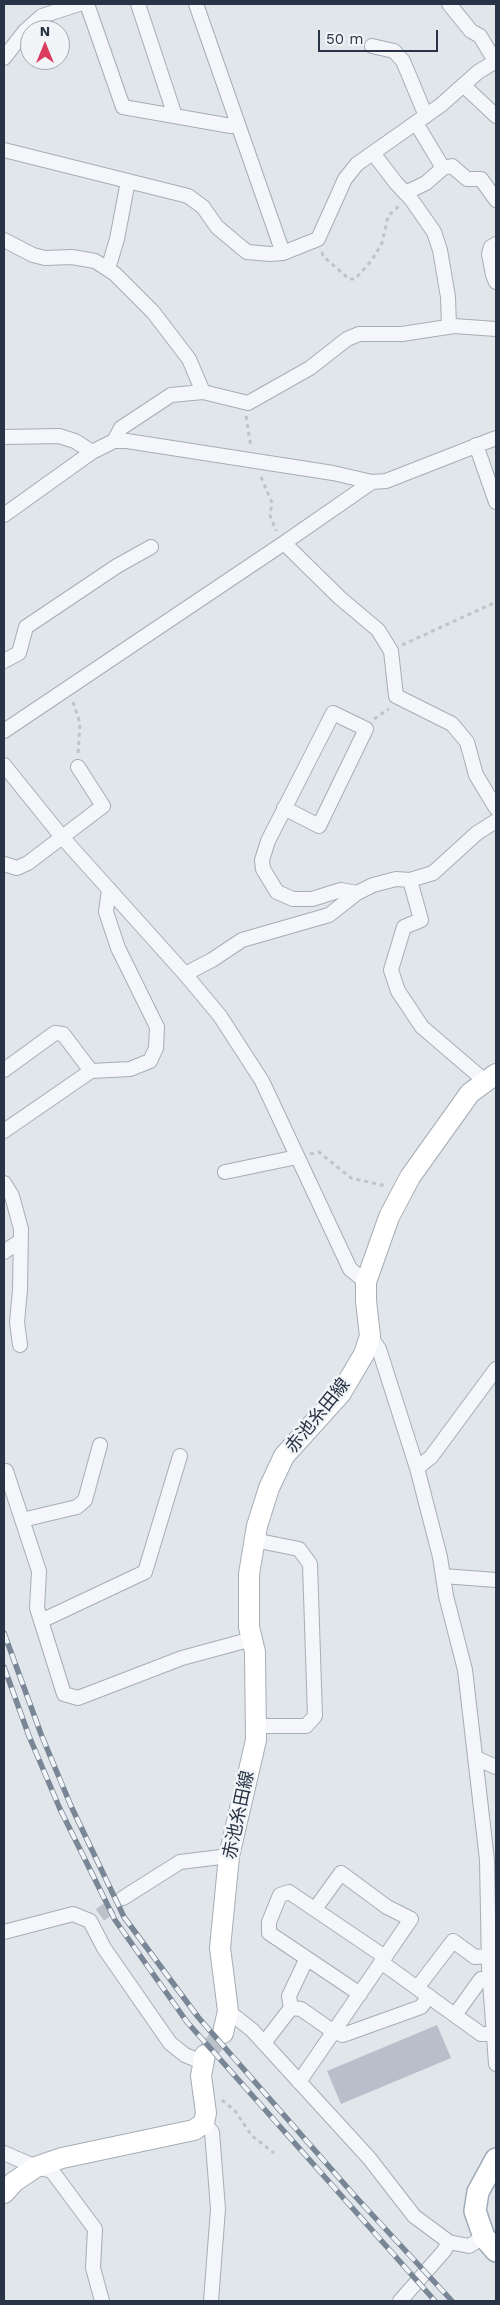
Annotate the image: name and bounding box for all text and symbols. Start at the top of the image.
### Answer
north arrow [20,20,70,70]
scale bar [320,20,440,52]
text: N [40,23,50,39]
text: 50 m [326,30,363,48]
street label: 赤池糸田線 [281,1374,355,1458]
street label: 赤池糸田線 [219,1769,259,1861]

